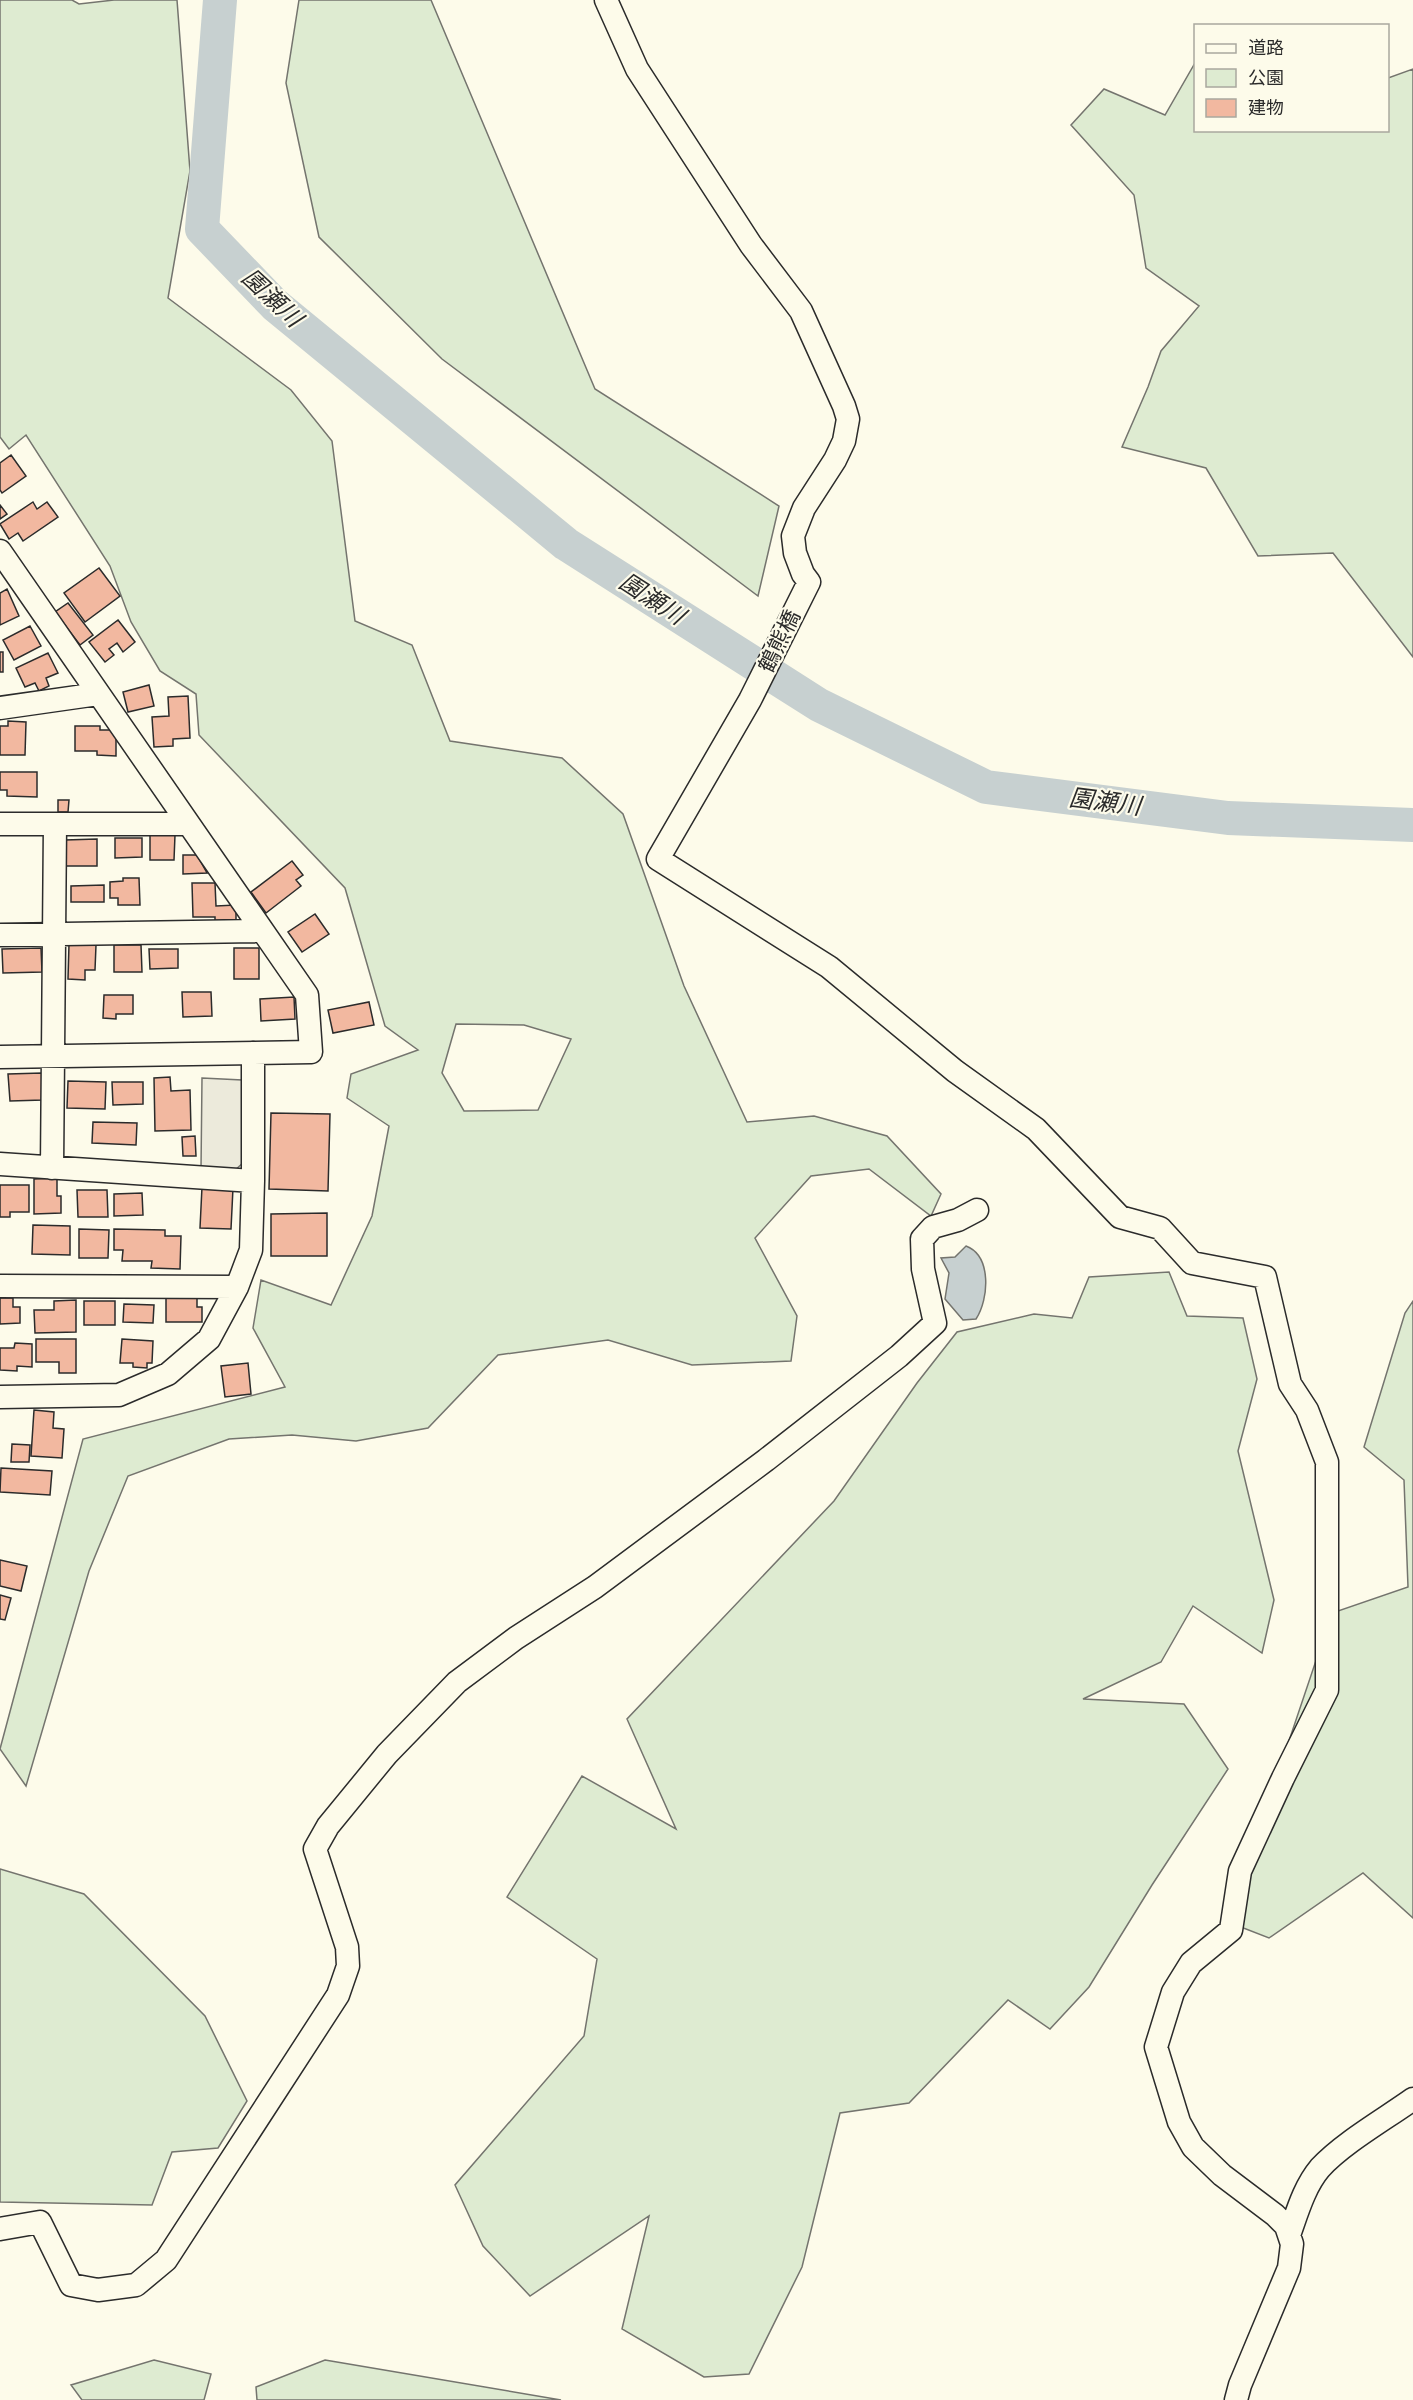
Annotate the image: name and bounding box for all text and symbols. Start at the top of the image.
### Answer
legend [1194,24,1389,132]
text: 道路 [1248,35,1284,61]
text: 公園 [1248,65,1284,91]
text: 建物 [1248,95,1284,121]
water label: 園瀬川 [234,260,313,337]
water label: 園瀬川 [613,564,695,634]
street label: 鶴熊橋 [750,604,808,678]
water label: 園瀬川 [1067,780,1146,824]

